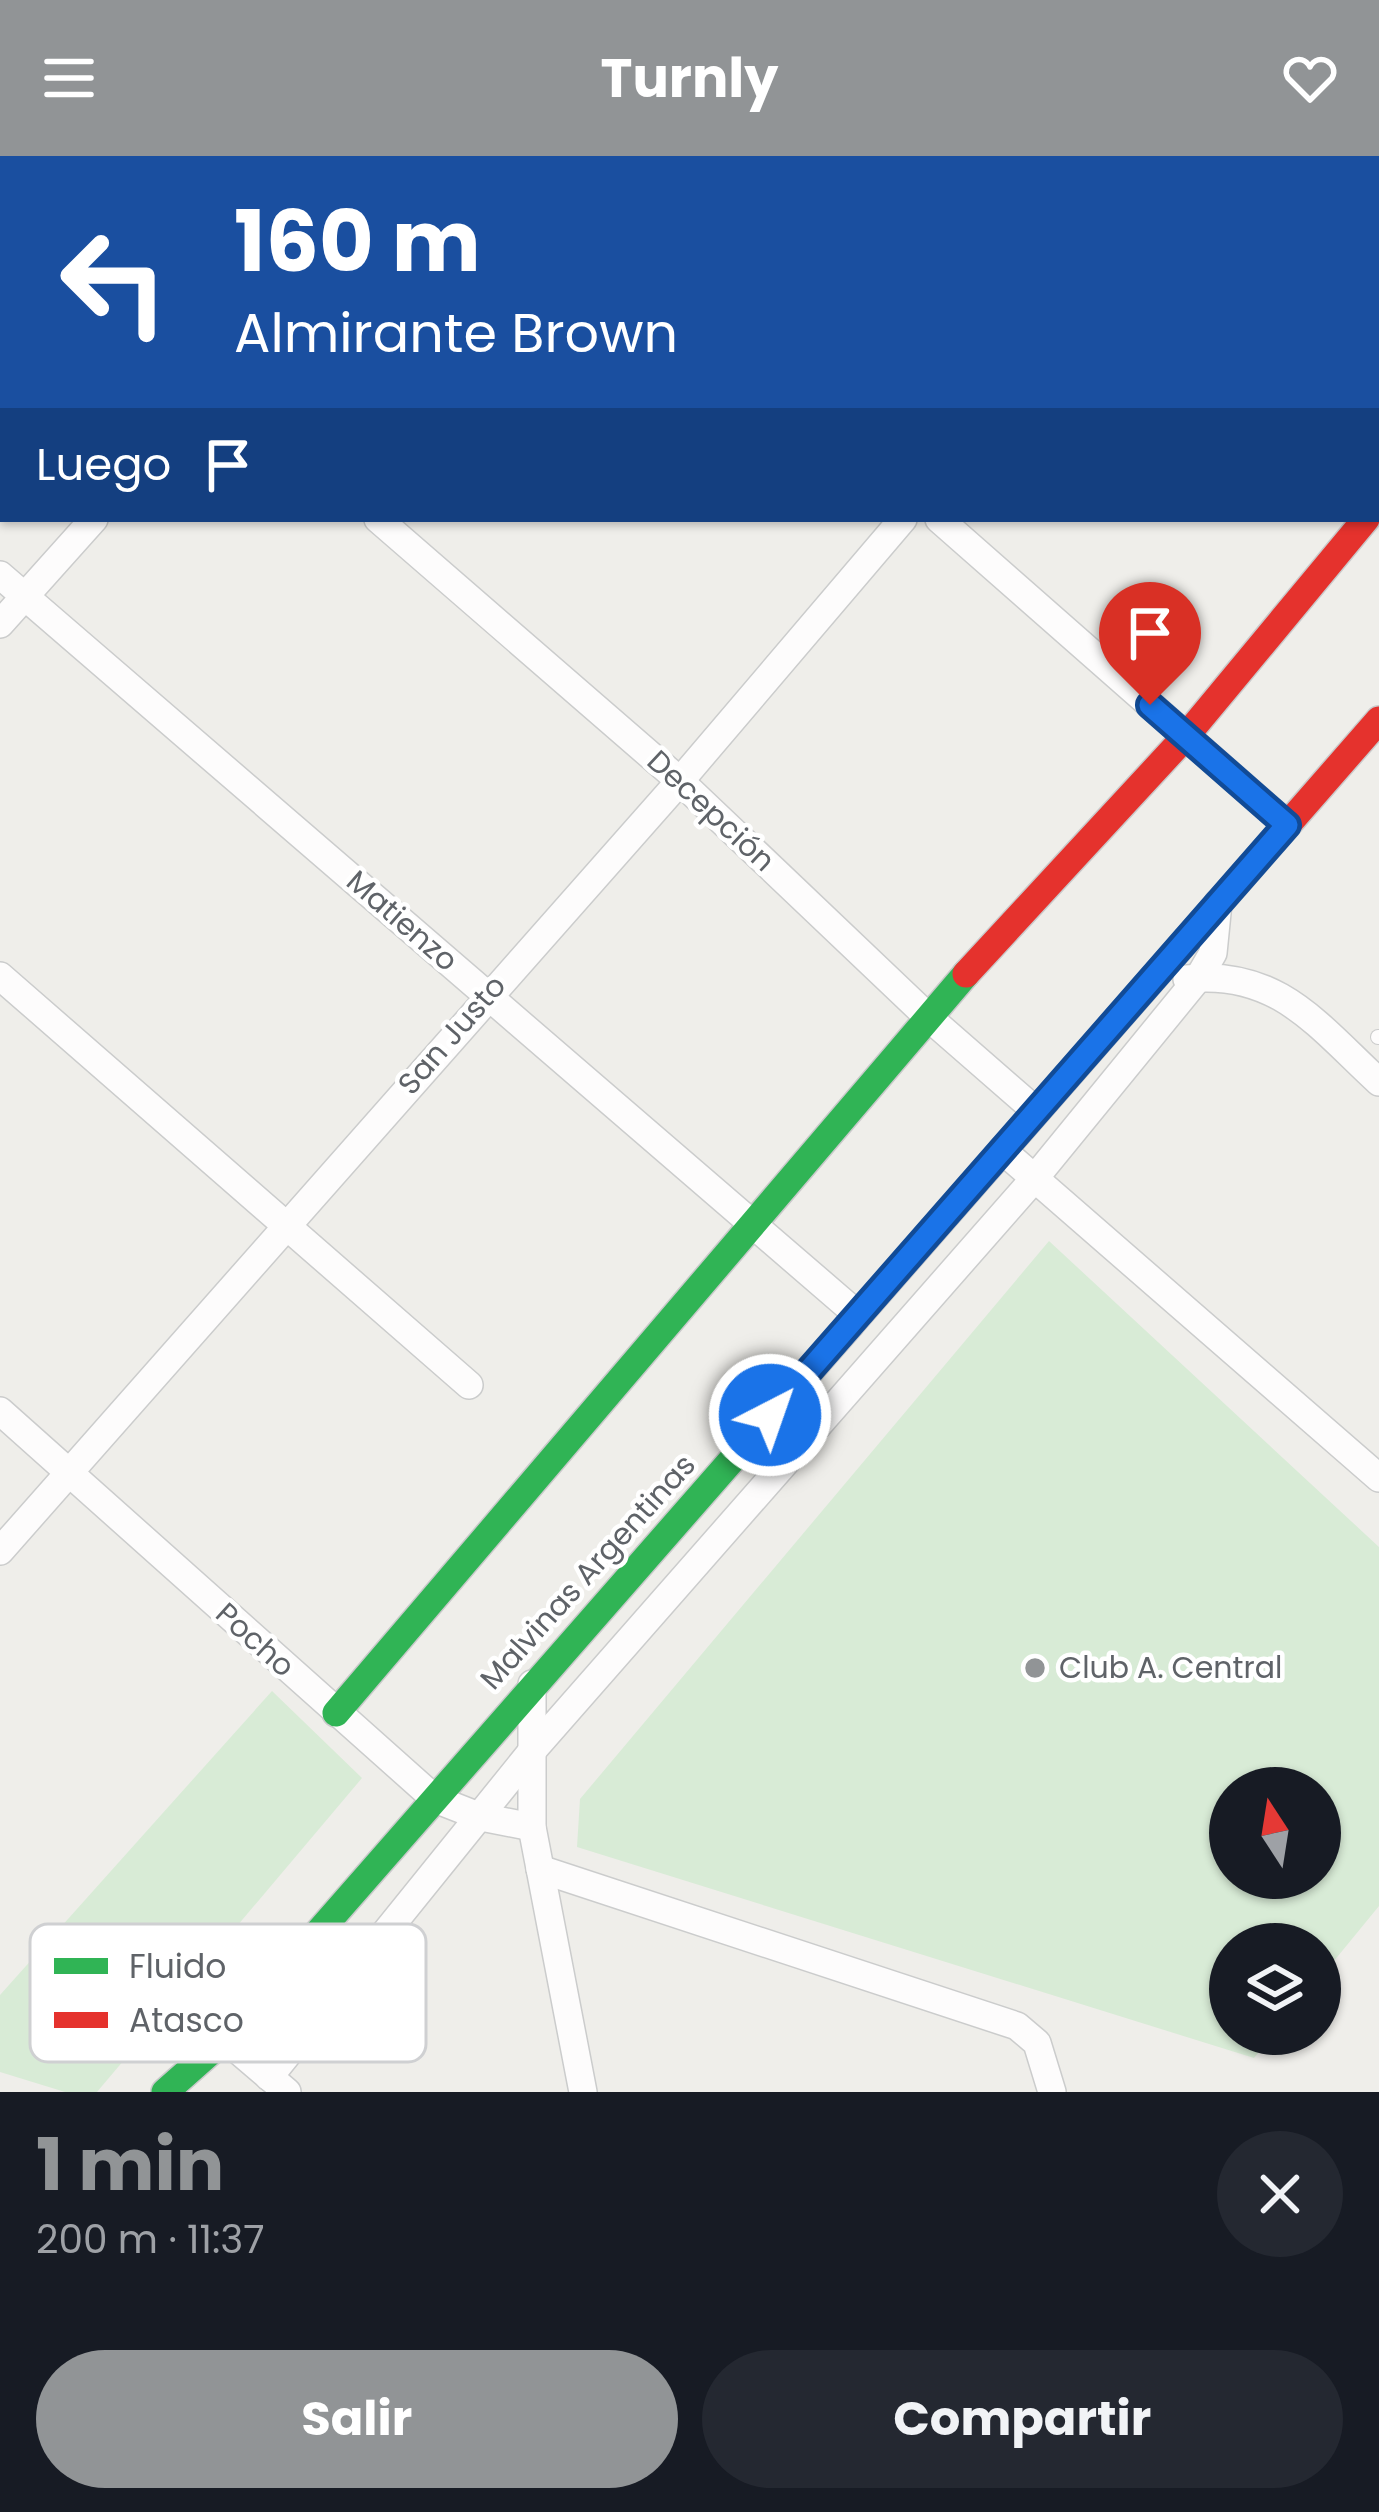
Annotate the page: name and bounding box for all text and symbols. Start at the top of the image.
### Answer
text: Turnly [601,40,778,116]
icon: menu [36,45,102,111]
icon: heart [1277,45,1343,111]
text: 160 m [234,183,481,300]
icon: left [36,204,192,360]
text: Almirante Brown [234,295,678,371]
icon: arrive [195,432,261,498]
text: Luego [36,433,171,496]
pin [1099,582,1201,705]
icon: arrive [1117,600,1183,666]
street label: Decepción [638,740,785,881]
street label: Matienzo [337,860,467,981]
street label: San Justo [388,965,516,1104]
position arrow [707,1352,833,1478]
street label: Malvinas Argentinas [470,1444,705,1699]
street label: Pocho [206,1592,304,1687]
place label: Club A. Central [1059,1646,1282,1689]
marker: Club A. Central [1022,1655,1048,1681]
north arrow [1209,1767,1341,1899]
map controls [1209,1767,1341,2055]
button: layers [1209,1923,1341,2055]
legend [30,1924,426,2062]
text: Fluido [129,1943,226,1990]
text: Atasco [129,1997,244,2044]
text: 1 min [36,2114,224,2215]
button: close [1217,2131,1343,2257]
text: 200 m · 11:37 [36,2212,265,2267]
button: Salir [36,2350,678,2488]
button: Compartir [702,2350,1343,2488]

